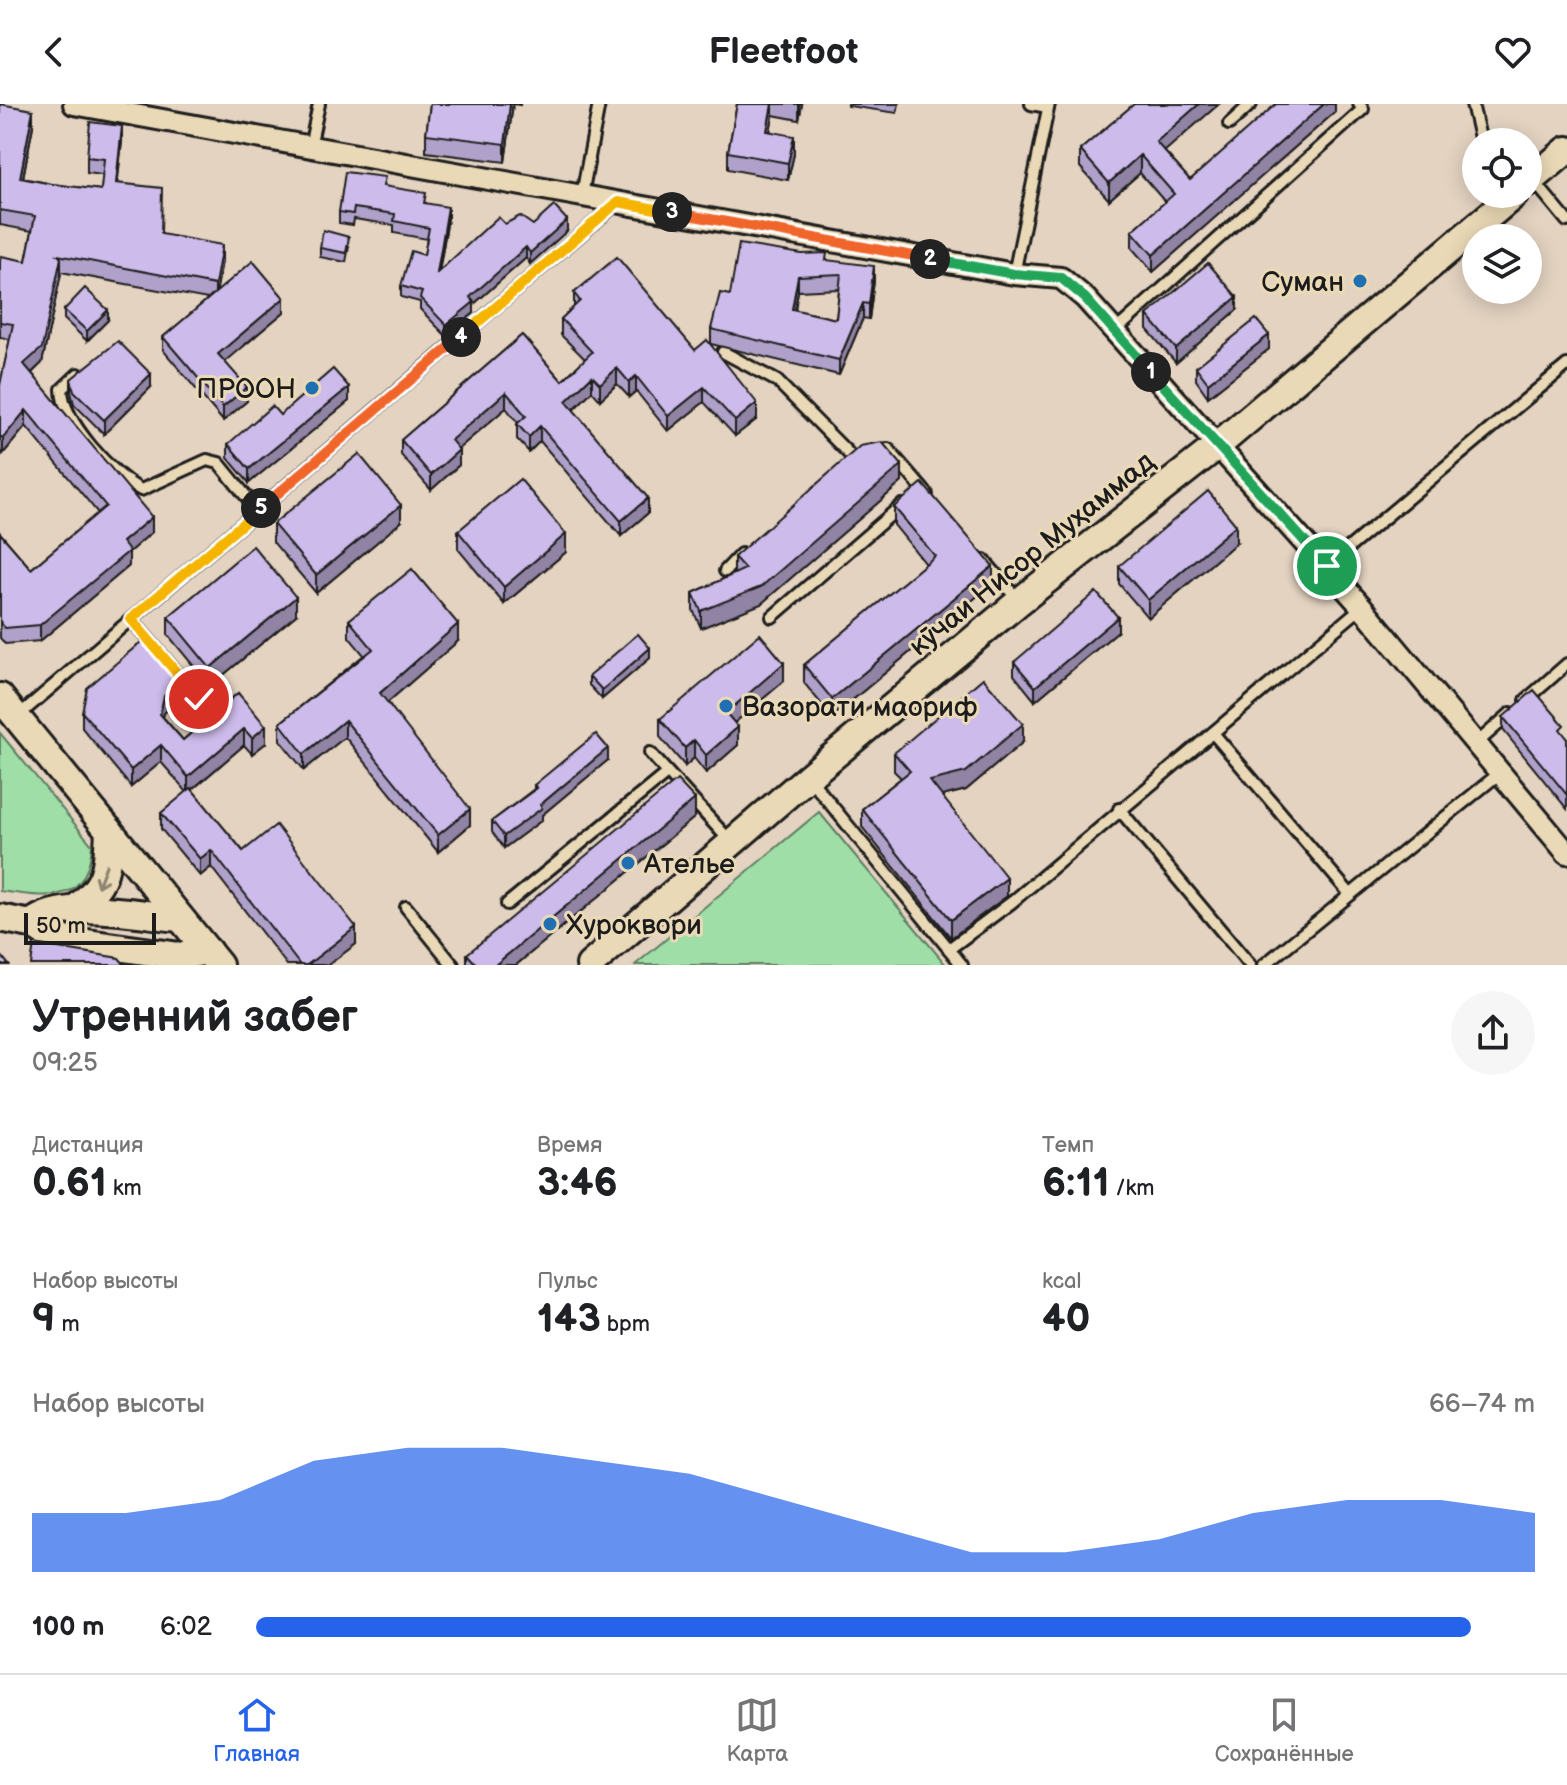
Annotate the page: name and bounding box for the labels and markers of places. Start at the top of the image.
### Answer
pin: 3 [652,192,692,232]
pin: 2 [910,239,950,279]
place label: Суман [1261,266,1344,299]
marker: Суман [1351,272,1369,290]
pin: 4 [441,317,481,357]
pin: 1 [1131,352,1171,392]
place label: ПРООН [196,373,296,406]
marker: ПРООН [303,379,321,397]
pin: 5 [241,488,281,528]
pin [1293,532,1361,600]
pin [165,665,233,733]
place label: Вазорати маориф [742,691,977,724]
marker: Вазорати маориф [717,697,735,715]
place label: Ателье [643,848,735,881]
marker: Ателье [619,854,637,872]
place label: Хуроквори [566,909,702,942]
marker: Хуроквори [541,915,559,933]

